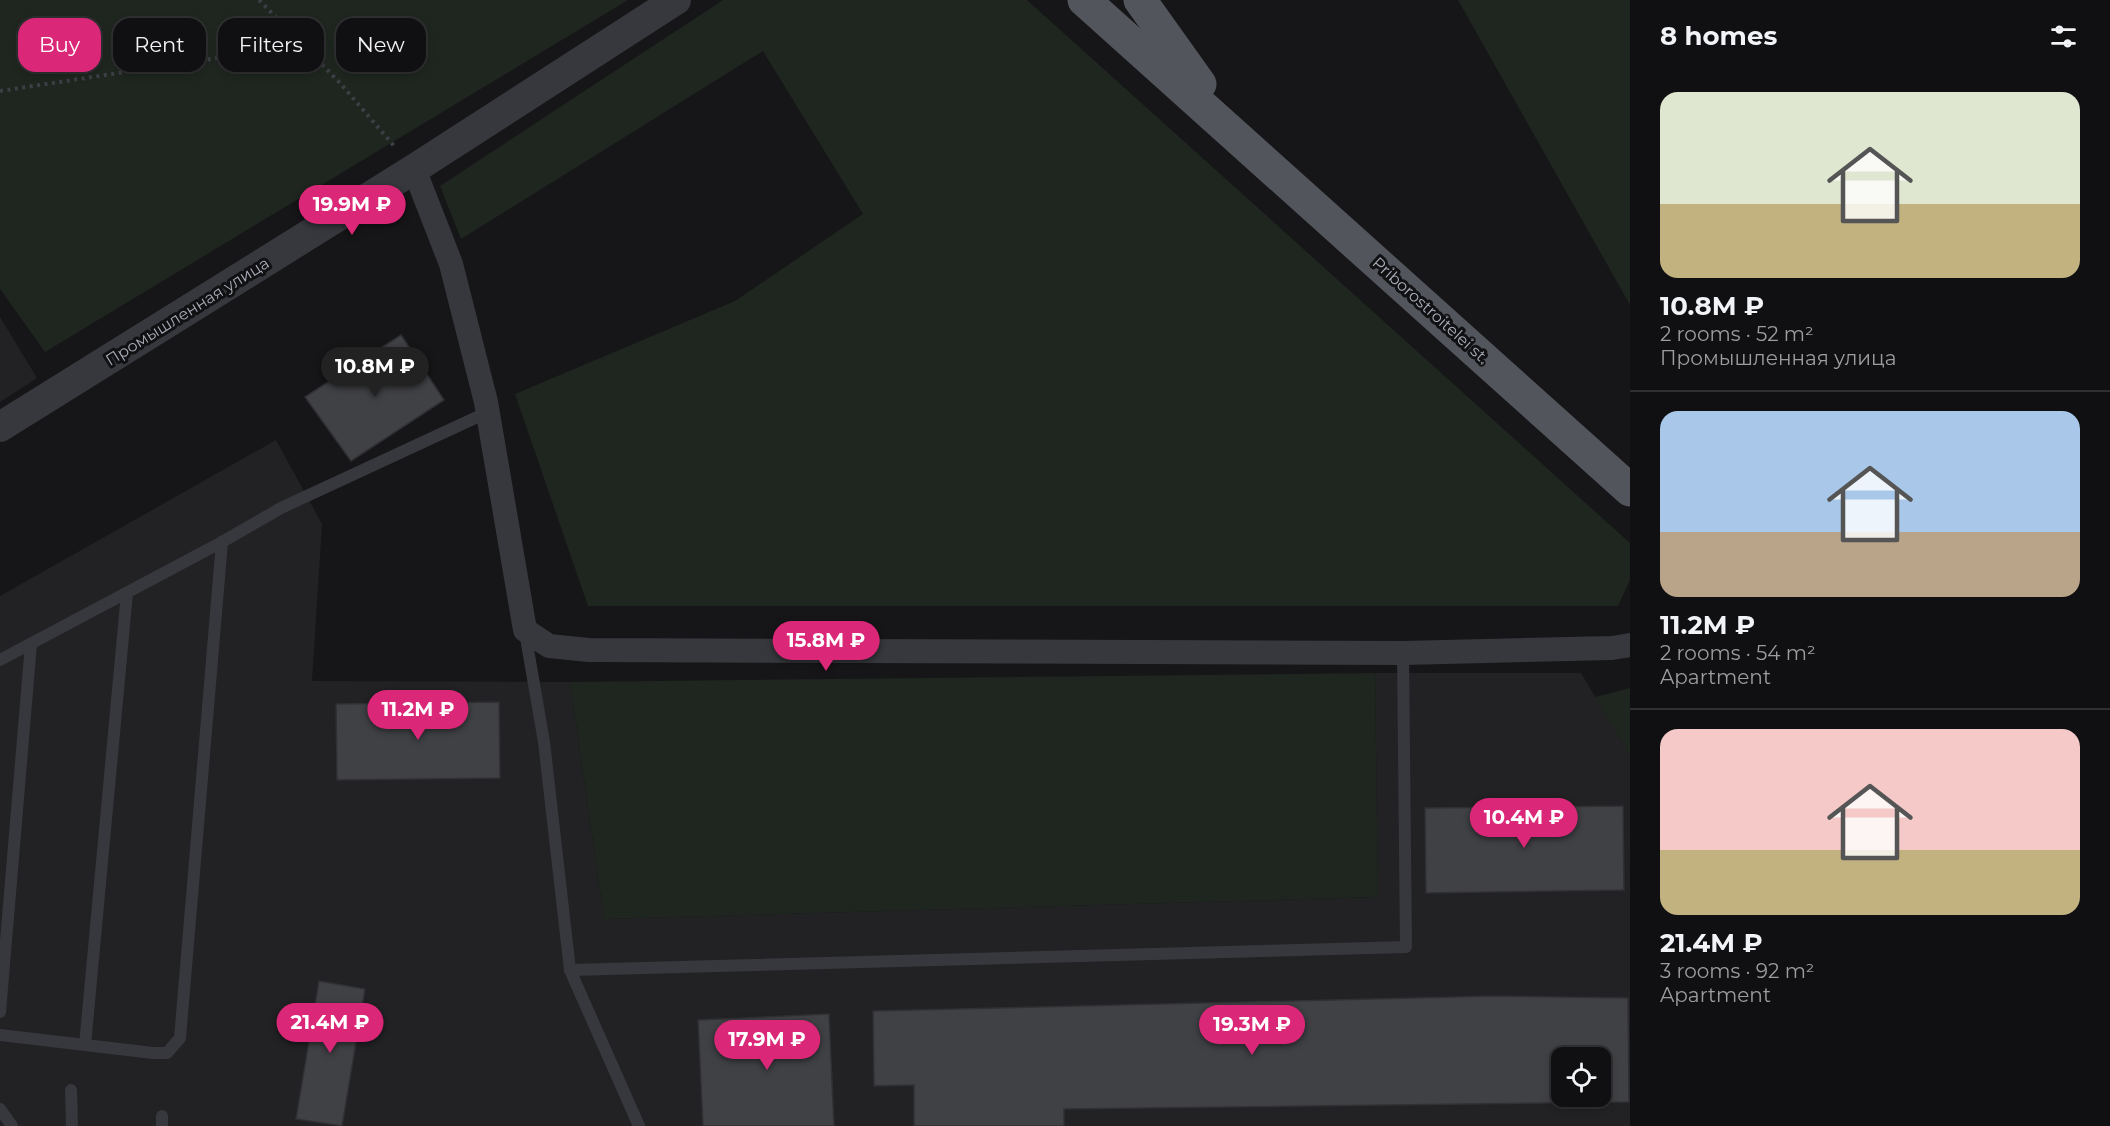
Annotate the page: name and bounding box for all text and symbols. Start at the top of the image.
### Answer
chip: Buy [18,18,101,72]
chip: Rent [113,18,206,72]
chip: Filters [218,18,324,72]
chip: New [336,18,426,72]
text: 8 homes [1660,20,1777,52]
icon: filters [2047,20,2080,53]
icon: home [1816,131,1924,239]
pin: 19.9M ₽ [297,185,407,236]
text: 19.9M ₽ [313,192,391,216]
street label: Промышленная улица [102,253,273,370]
street label: Priborostroitelei st. [1369,253,1493,368]
text: 10.8M ₽ [1660,290,1764,322]
text: 2 rooms · 52 m² [1660,322,1814,346]
text: Промышленная улица [1660,346,1896,370]
pin: 10.8M ₽ [320,347,430,398]
text: 10.8M ₽ [335,354,415,378]
icon: home [1816,450,1924,558]
text: 11.2M ₽ [1660,609,1755,641]
pin: 15.8M ₽ [771,621,881,672]
text: 15.8M ₽ [787,628,865,652]
text: 2 rooms · 54 m² [1660,641,1816,665]
text: Apartment [1660,665,1771,689]
pin: 11.2M ₽ [363,690,473,741]
text: 11.2M ₽ [381,697,455,721]
icon: home [1816,768,1924,876]
pin: 10.4M ₽ [1469,798,1579,849]
text: 10.4M ₽ [1484,805,1564,829]
text: 21.4M ₽ [1660,927,1763,959]
text: 3 rooms · 92 m² [1660,959,1814,983]
text: Apartment [1660,983,1771,1007]
pin: 21.4M ₽ [275,1003,385,1054]
pin: 19.3M ₽ [1197,1005,1307,1056]
text: 21.4M ₽ [291,1010,369,1034]
text: 19.3M ₽ [1213,1012,1291,1036]
pin: 17.9M ₽ [712,1020,822,1071]
text: 17.9M ₽ [728,1027,806,1051]
map controls [1551,1047,1611,1107]
button: locate [1551,1047,1611,1107]

